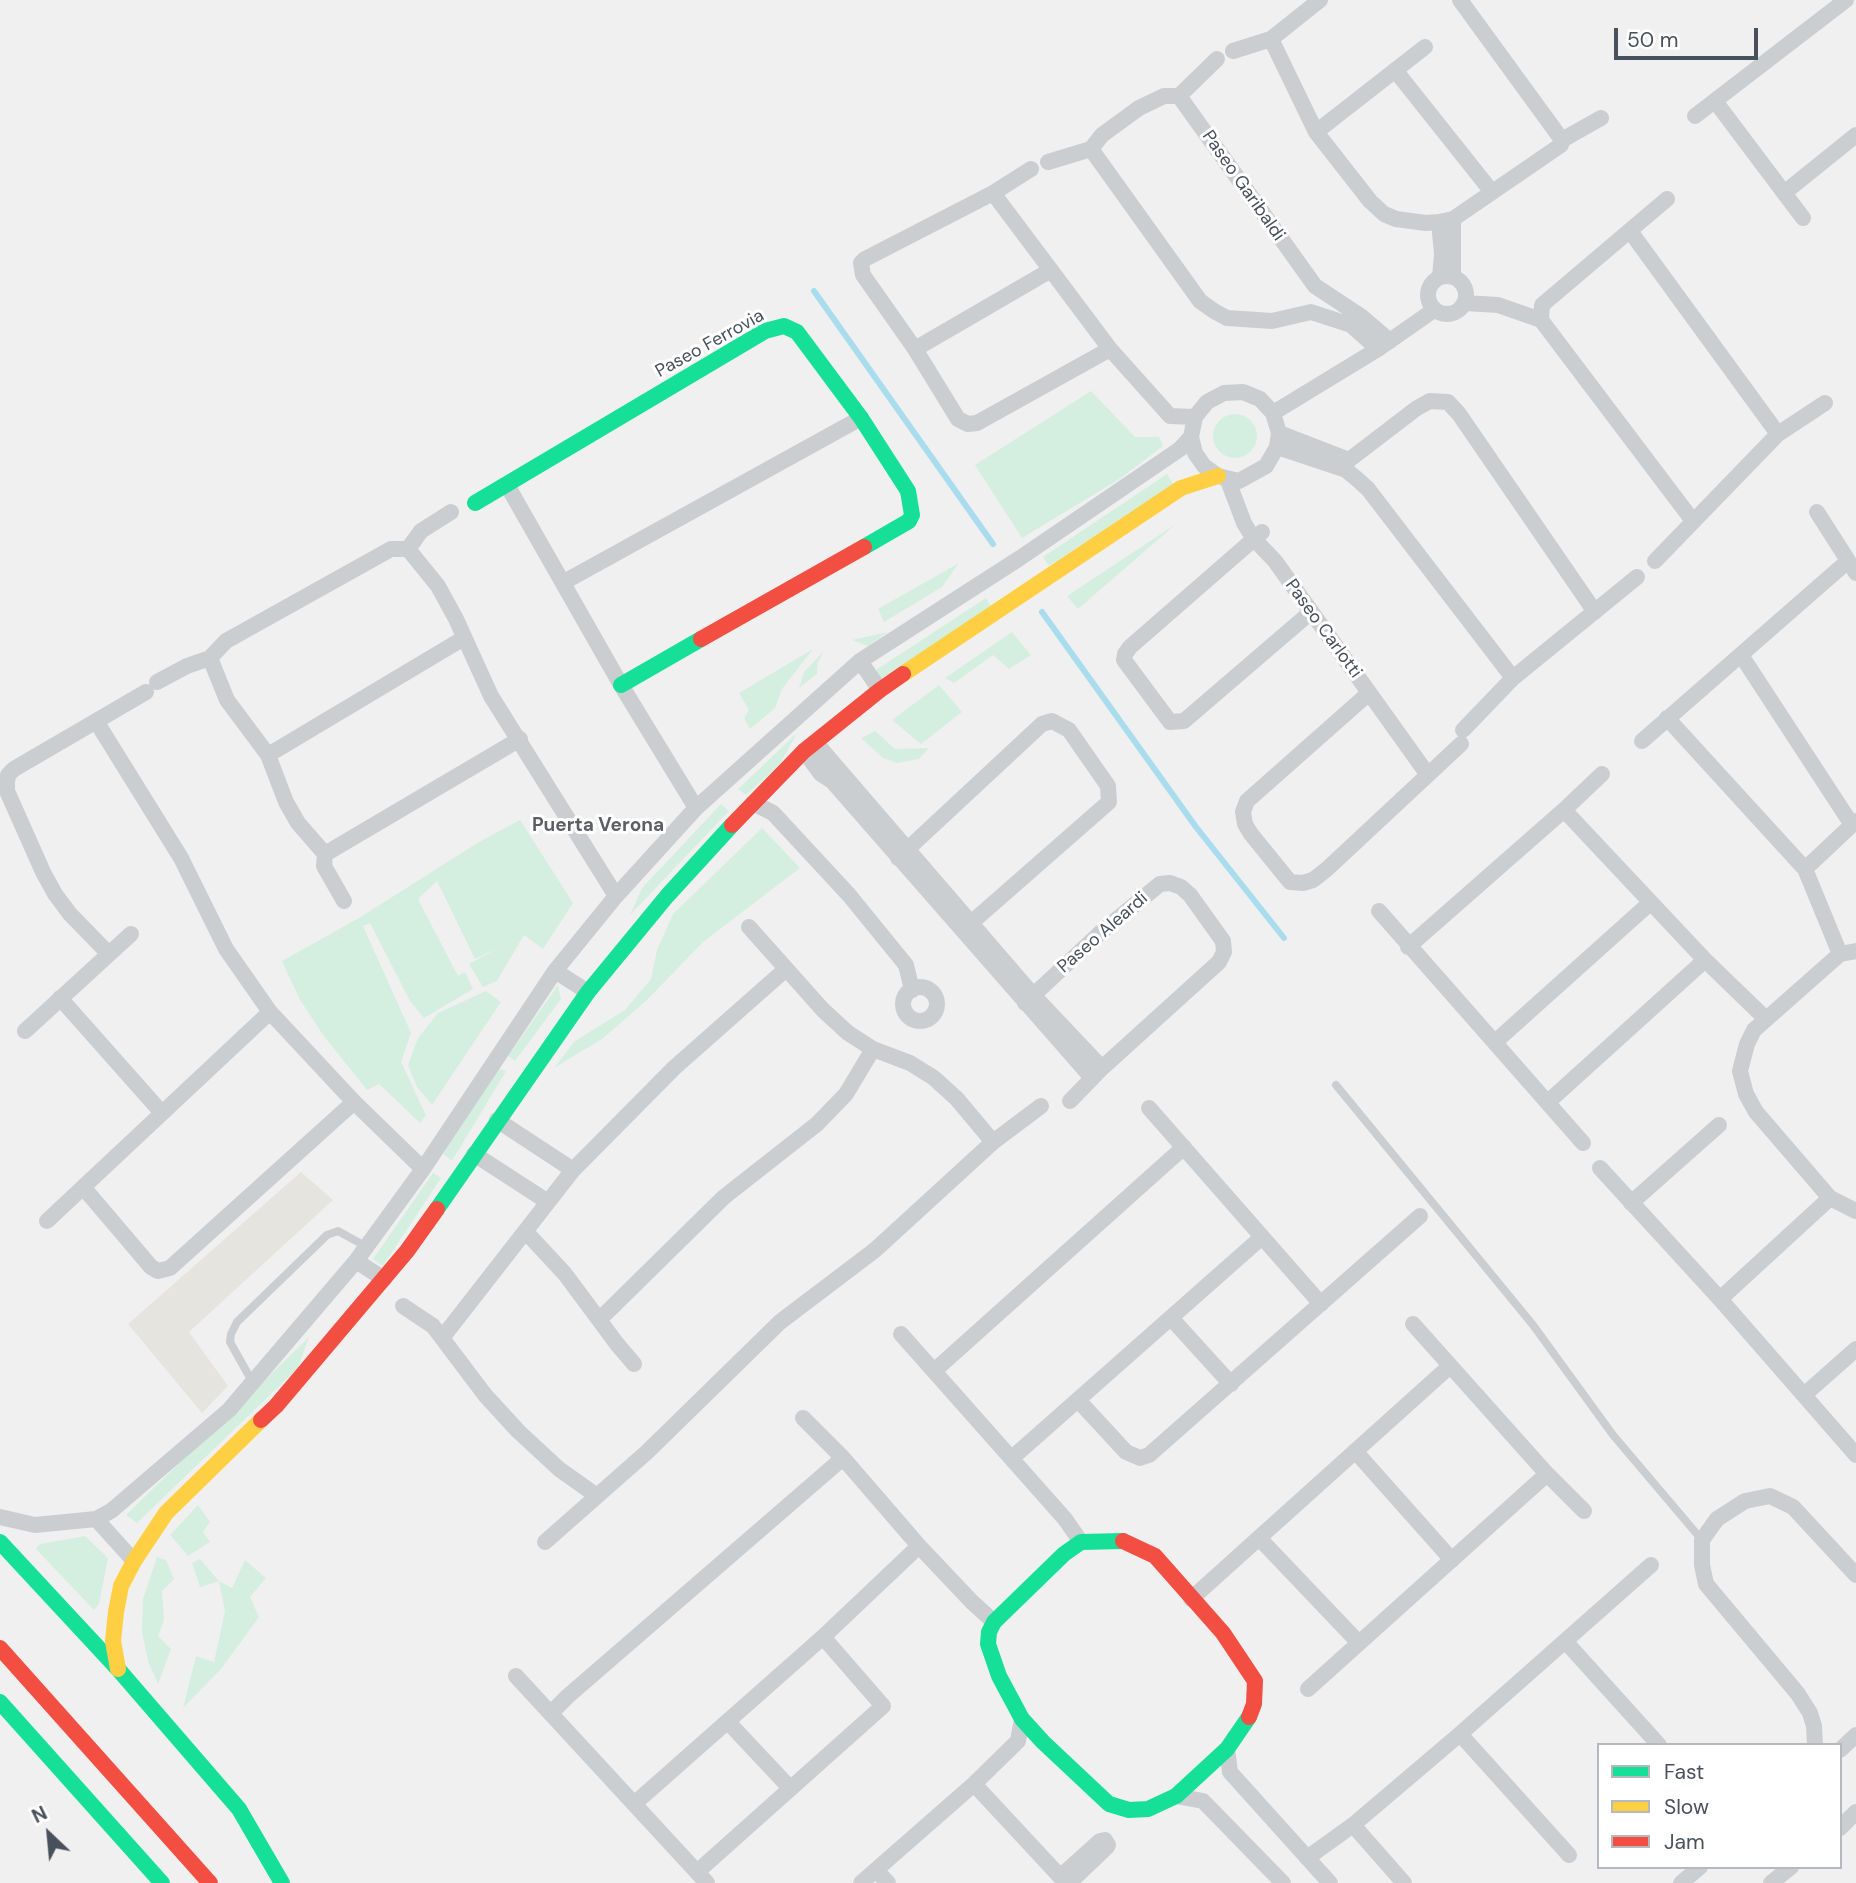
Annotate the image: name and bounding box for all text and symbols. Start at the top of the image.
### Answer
scale bar [1618,14,1762,58]
text: 50 m [1627,26,1678,54]
street label: Paseo Garibaldi [1197,127,1289,245]
street label: Paseo Ferrovia [652,305,768,383]
street label: Paseo Carlotti [1280,575,1366,683]
district label: Puerta Verona [532,815,664,837]
street label: Paseo Aleardi [1053,888,1153,978]
legend [1597,1743,1842,1869]
text: Fast [1664,1758,1704,1786]
text: Slow [1664,1793,1709,1821]
north arrow [14,1799,84,1869]
text: N [28,1800,51,1829]
text: Jam [1664,1828,1705,1856]

